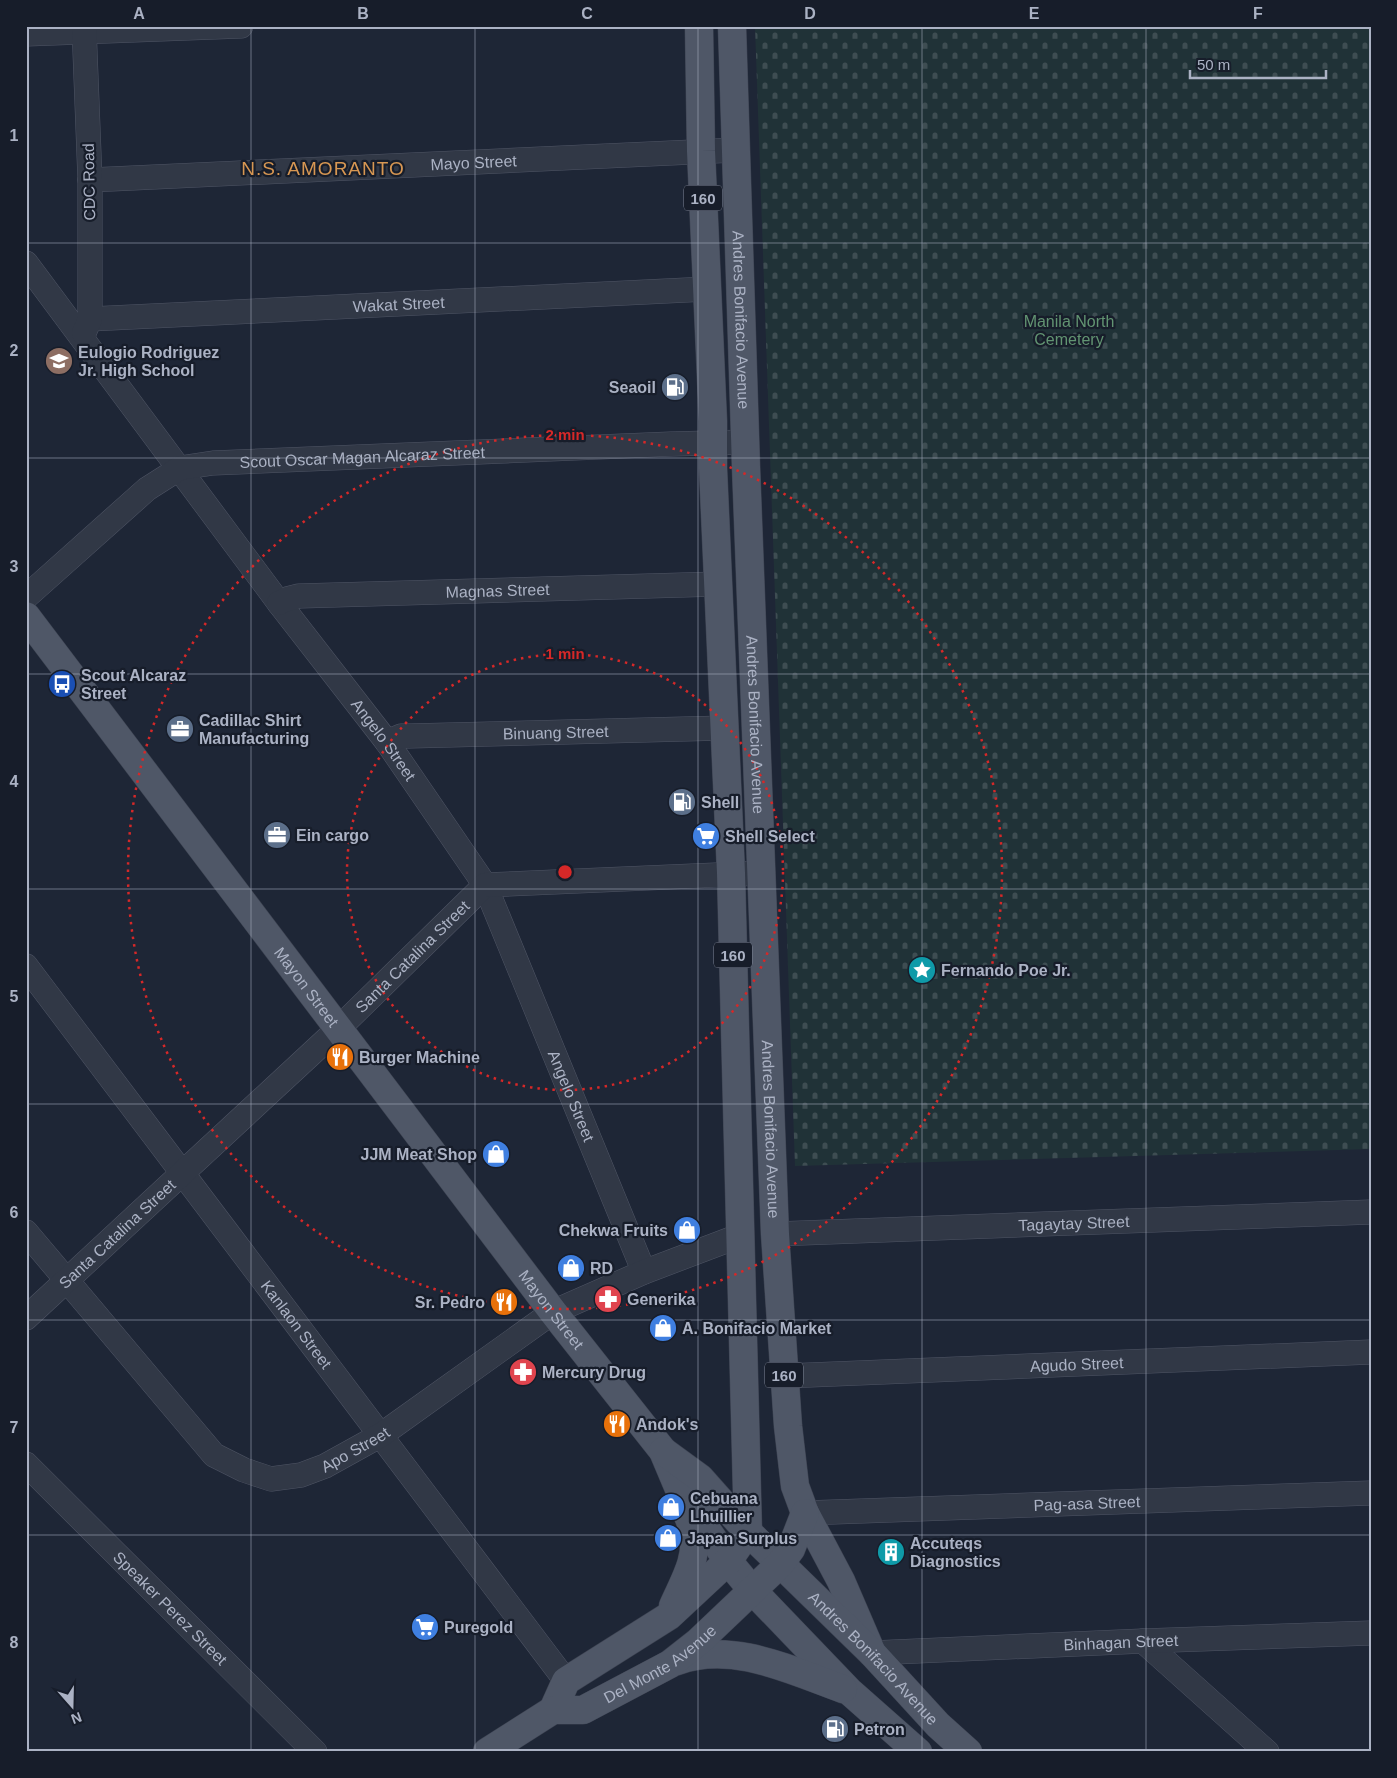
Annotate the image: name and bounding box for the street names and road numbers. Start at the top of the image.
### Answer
street label: CDC Road [80,143,98,221]
street label: Mayo Street [430,152,518,173]
road number: 160 [684,186,722,210]
street label: Andres Bonifacio Avenue [730,230,753,409]
street label: Wakat Street [352,293,446,315]
street label: Scout Oscar Magan Alcaraz Street [239,443,486,470]
street label: Magnas Street [445,580,550,600]
street label: Andres Bonifacio Avenue [744,635,768,814]
street label: Angelo Street [348,695,420,784]
street label: Binuang Street [503,722,609,742]
street label: Santa Catalina Street [352,897,473,1016]
road number: 160 [714,942,752,968]
street label: Mayon Street [271,944,343,1030]
street label: Andres Bonifacio Avenue [759,1040,783,1219]
street label: Angelo Street [545,1048,598,1144]
street label: Santa Catalina Street [55,1175,179,1292]
street label: Tagaytay Street [1018,1212,1130,1234]
street label: Mayon Street [516,1267,588,1353]
street label: Kanlaon Street [258,1277,336,1372]
street label: Agudo Street [1030,1354,1124,1374]
road number: 160 [765,1362,803,1388]
street label: Apo Street [318,1423,393,1475]
street label: Pag-asa Street [1033,1493,1141,1513]
street label: Speaker Perez Street [110,1548,231,1668]
street label: Andres Bonifacio Avenue [806,1588,942,1728]
street label: Del Monte Avenue [601,1621,719,1706]
street label: Binhagan Street [1063,1631,1179,1653]

